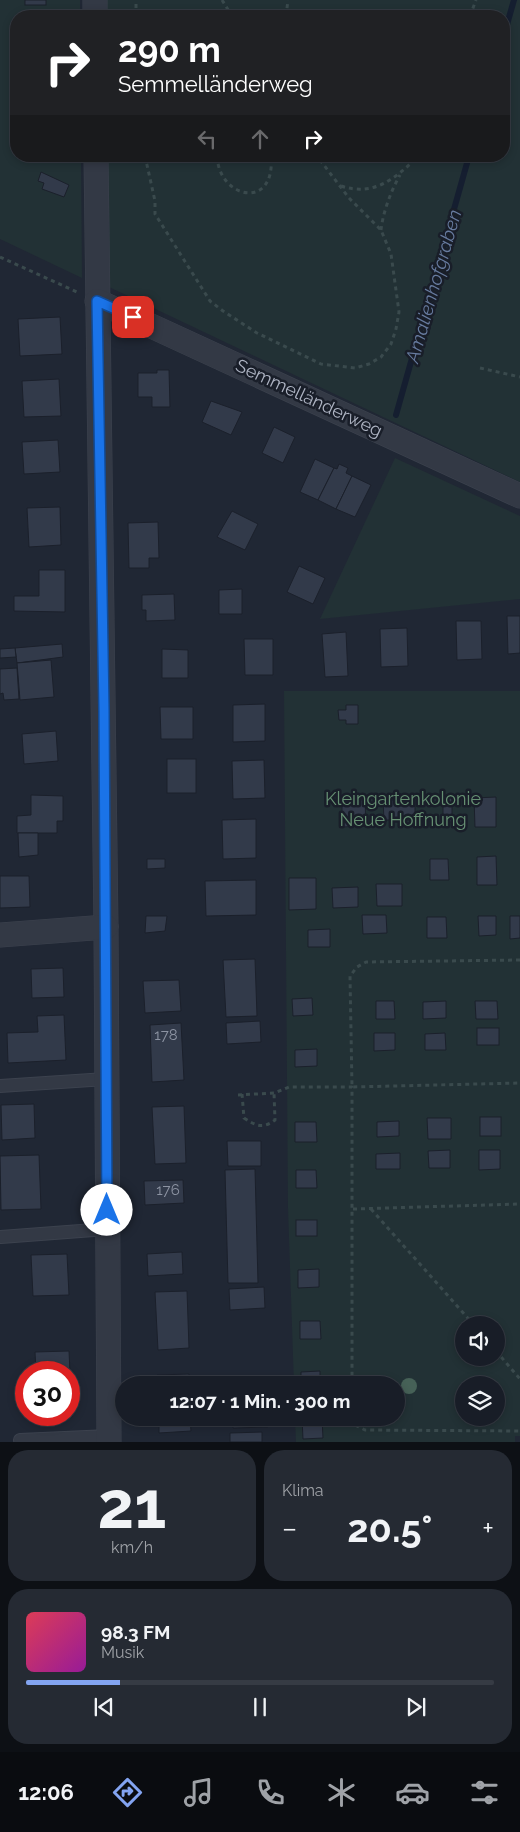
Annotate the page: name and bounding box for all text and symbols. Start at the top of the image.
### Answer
text: 290 m [118,29,221,70]
icon: right [35,30,100,95]
text: Semmelländerweg [118,71,313,97]
icon: left [193,125,221,153]
icon: ahead [246,125,274,153]
icon: right [299,125,327,153]
water label: Amalienhofgraben [400,207,465,366]
pin [112,296,154,338]
icon: arrive [119,303,147,331]
street label: Semmelländerweg [233,354,386,441]
park label: Kleingartenkolonie Neue Hoffnung [325,788,481,830]
house number: 178 [154,1026,178,1044]
house number: 176 [156,1181,180,1199]
position arrow [80,1183,132,1235]
map controls [455,1316,505,1426]
button: sound [455,1316,505,1366]
speed limit sign: 30 [15,1361,80,1426]
button: layers [455,1376,505,1426]
text: 12:07 · 1 Min. · 300 m [169,1390,351,1412]
text: 21 [98,1467,166,1543]
text: Klima [282,1481,324,1500]
text: 20.5° [347,1506,432,1551]
text: − [282,1512,297,1545]
text: + [482,1512,494,1545]
text: km/h [111,1538,153,1557]
text: 98.3 FM [101,1621,170,1643]
text: Musik [101,1643,144,1662]
icon: previous [90,1693,118,1721]
icon: pause [246,1693,274,1721]
icon: next [402,1693,430,1721]
icon: directions [110,1775,145,1810]
icon: music [181,1775,216,1810]
icon: phone [253,1775,288,1810]
icon: climate [324,1775,359,1810]
icon: car [395,1775,430,1810]
icon: filters [467,1775,502,1810]
text: 12:06 [18,1779,74,1805]

